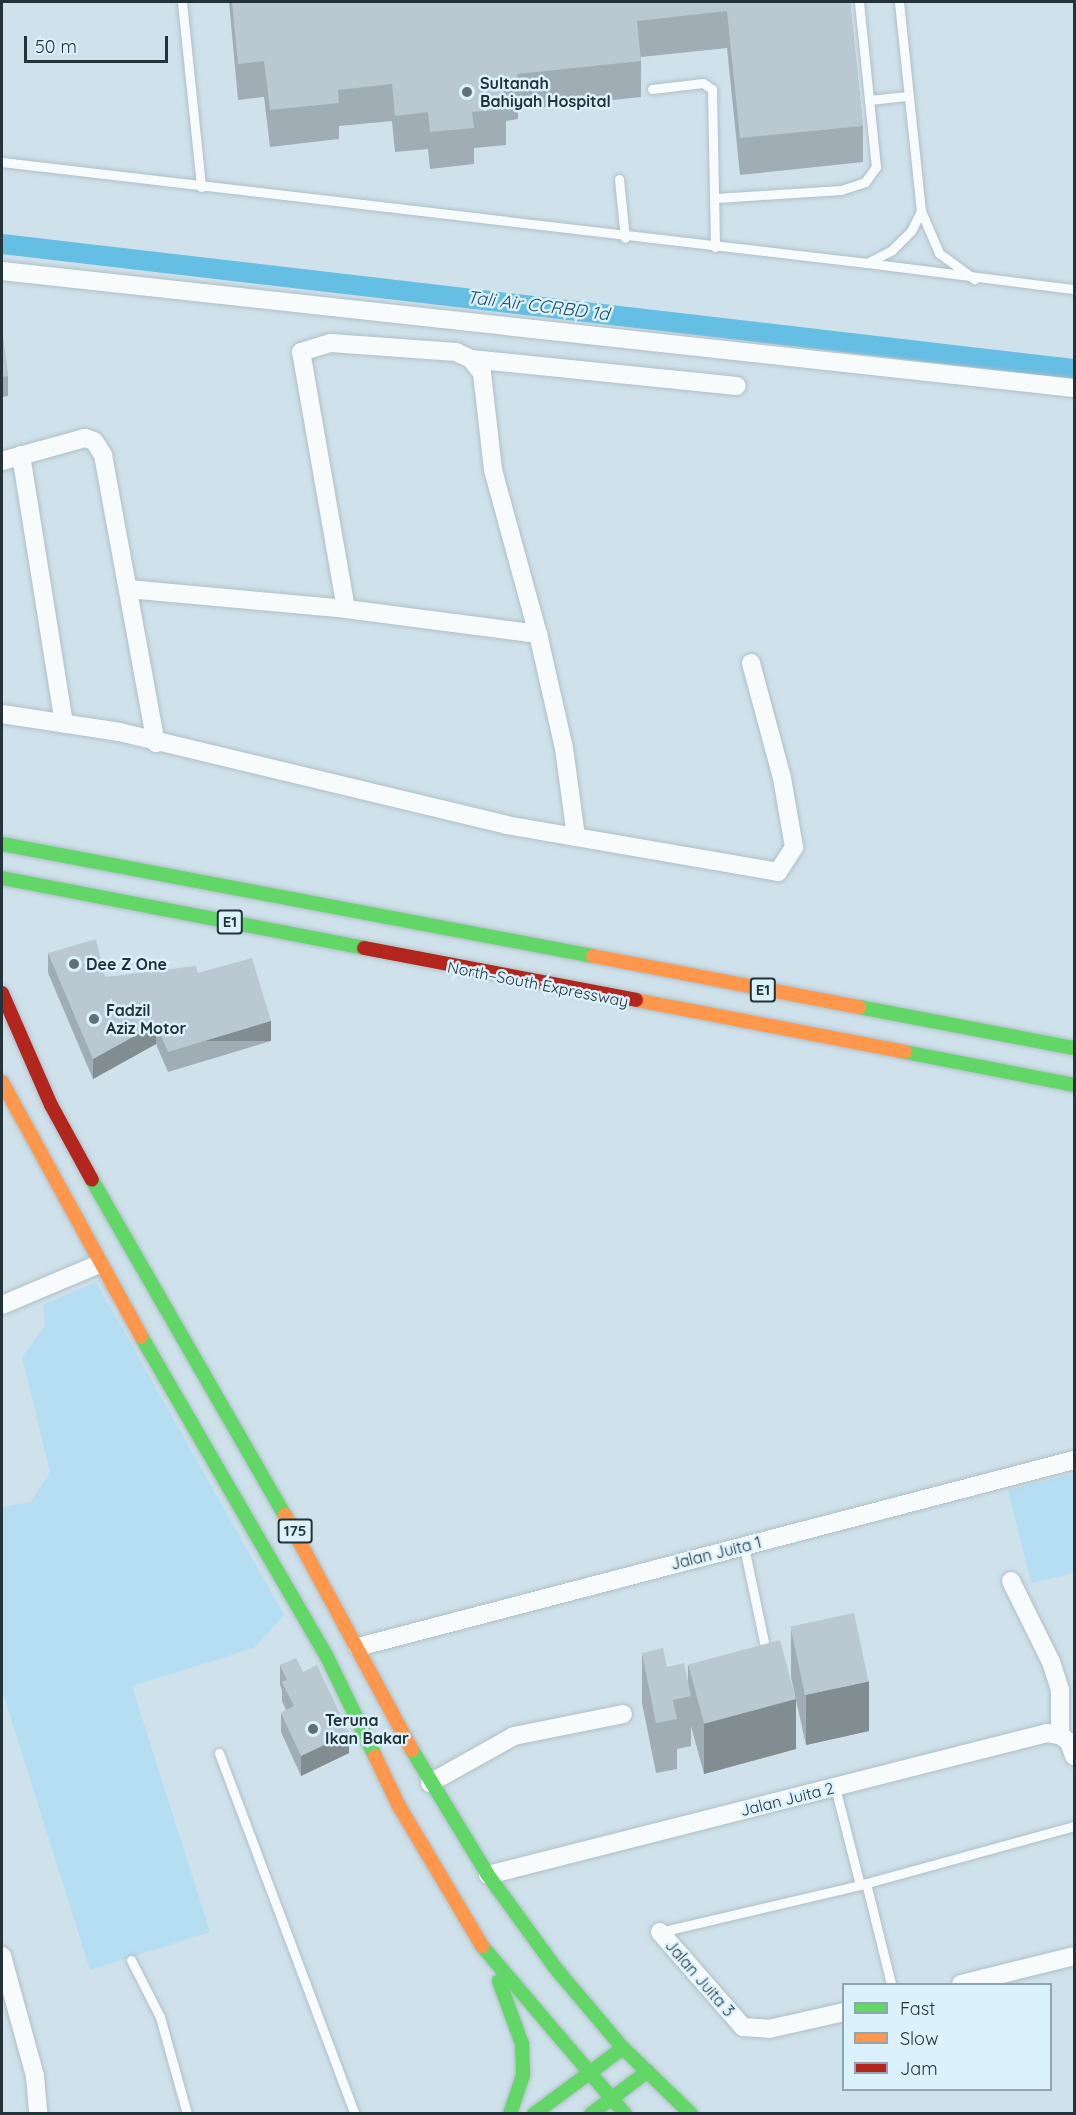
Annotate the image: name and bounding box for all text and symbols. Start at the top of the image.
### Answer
scale bar [27,24,171,62]
text: 50 m [35,35,77,58]
place label: Sultanah Bahiyah Hospital [480,73,611,111]
marker: Sultanah Bahiyah Hospital [458,83,476,101]
water label: Tali Air CCRBD 1d [466,287,610,325]
road number: E1 [216,910,244,934]
place label: Dee Z One [86,954,167,974]
marker: Dee Z One [67,957,81,971]
street label: North–South Expressway [446,957,630,1011]
road number: E1 [750,978,777,1002]
place label: Fadzil Aziz Motor [106,1000,186,1038]
marker: Fadzil Aziz Motor [87,1012,101,1026]
road number: 175 [277,1519,313,1543]
street label: Jalan Juita 1 [669,1532,763,1574]
place label: Teruna Ikan Bakar [325,1710,409,1748]
marker: Teruna Ikan Bakar [306,1722,320,1736]
street label: Jalan Juita 2 [738,1778,836,1820]
street label: Jalan Juita 3 [661,1936,739,2020]
legend [842,1983,1052,2091]
text: Fast [900,1997,935,2020]
text: Slow [900,2027,938,2050]
text: Jam [900,2057,938,2080]

